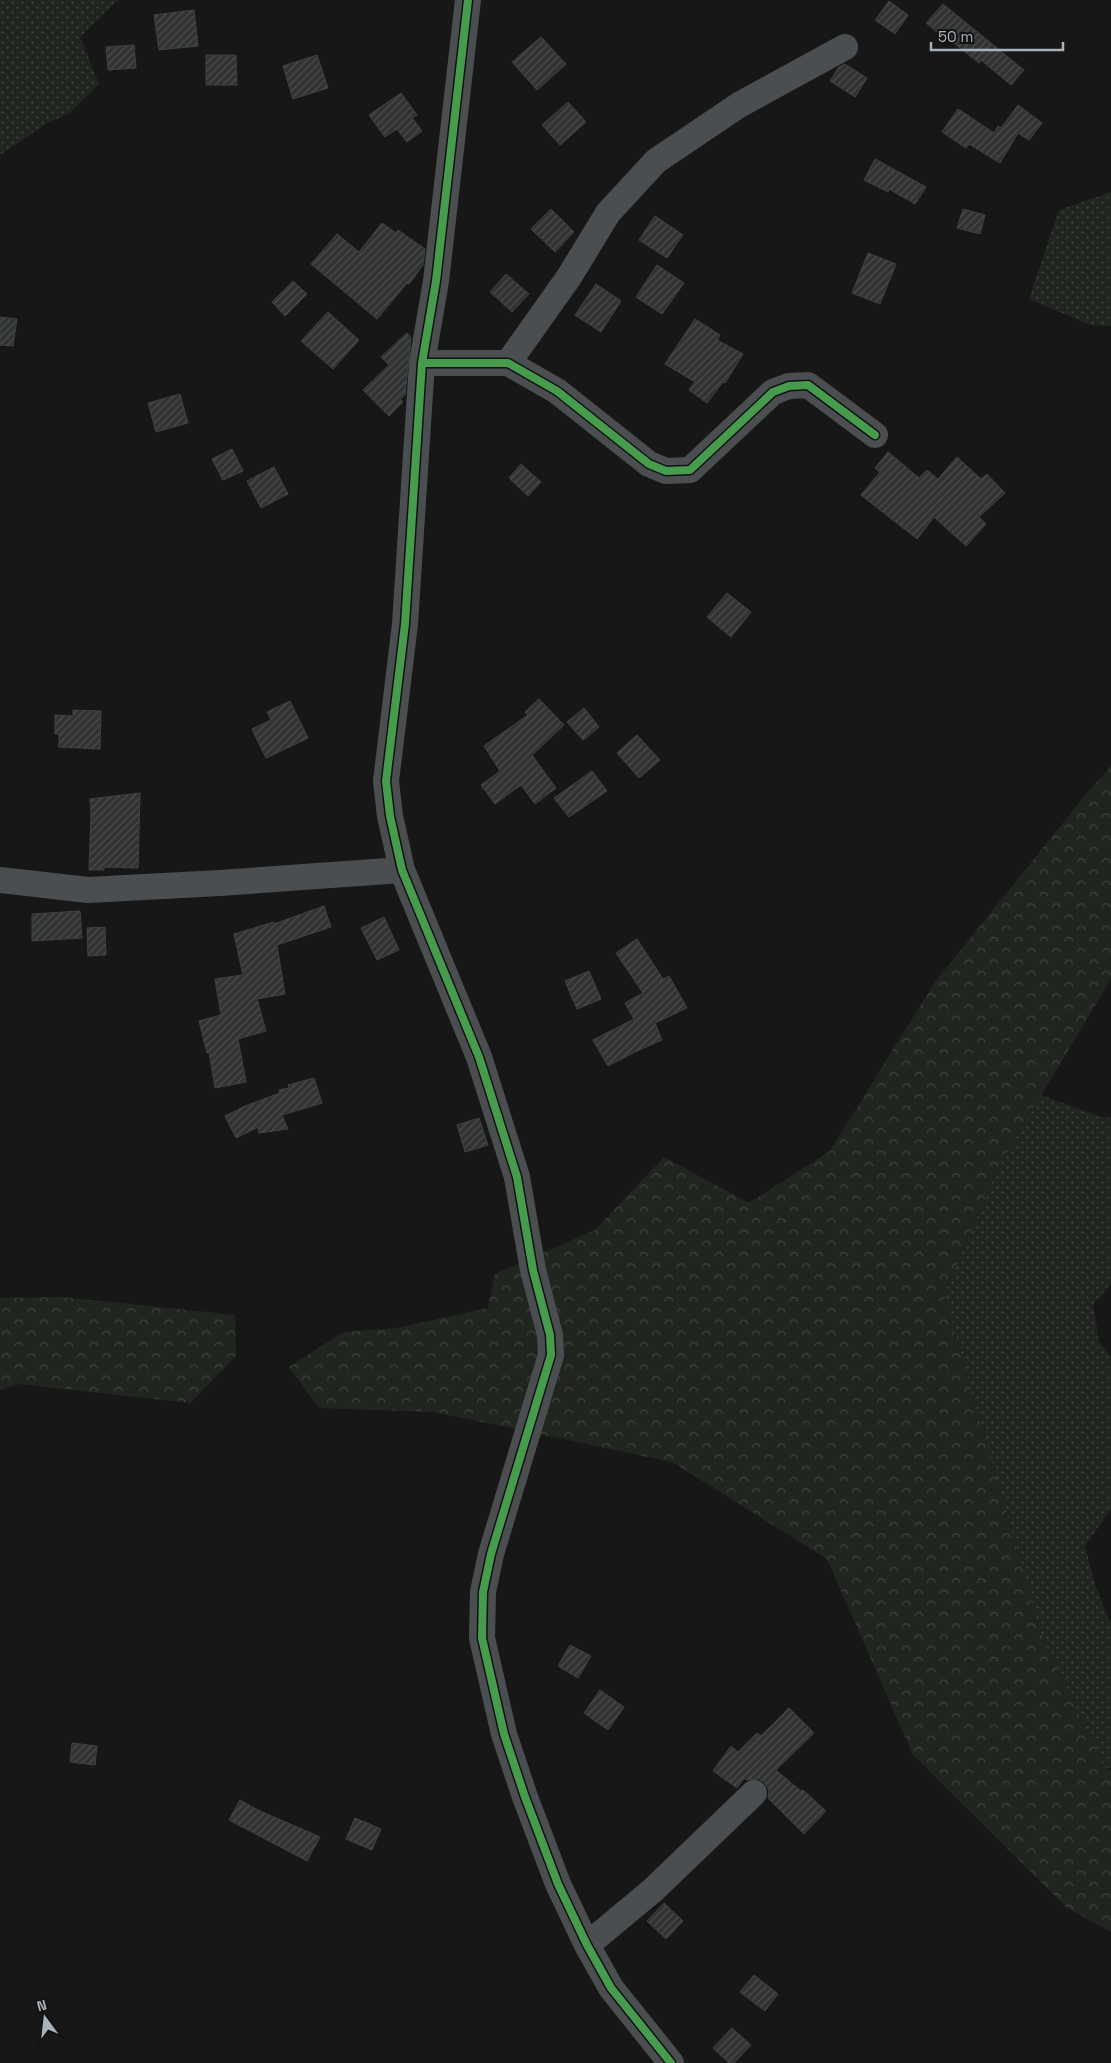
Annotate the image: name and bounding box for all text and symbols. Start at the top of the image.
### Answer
scale bar [931,20,1064,52]
text: 50 m [938,27,973,46]
north arrow [20,1993,70,2043]
text: N [35,1996,49,2015]

